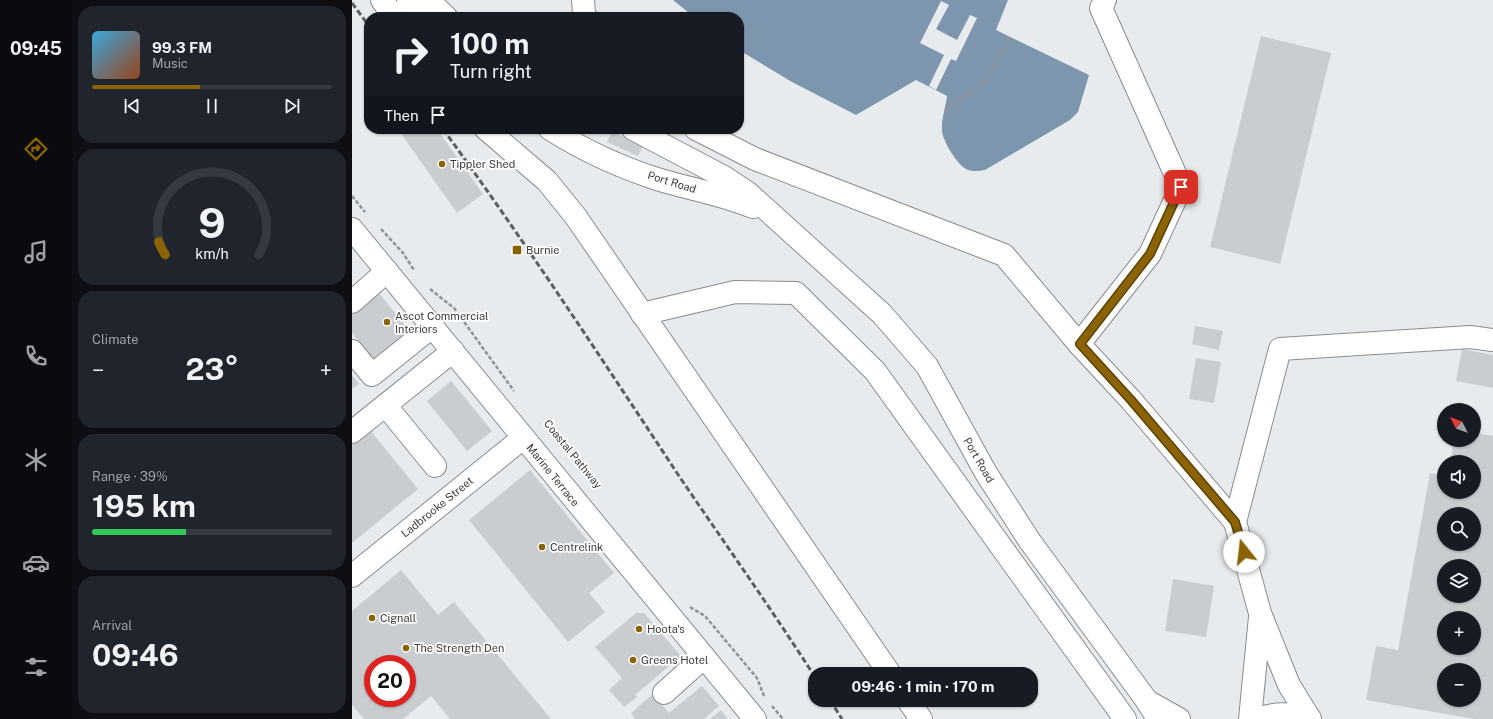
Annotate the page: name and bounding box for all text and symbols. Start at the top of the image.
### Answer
text: 100 m [450,27,529,60]
icon: right [384,28,436,80]
text: 09:45 [10,38,62,59]
text: 99.3 FM [152,39,212,56]
text: Music [152,56,188,71]
text: Turn right [450,61,532,82]
icon: previous [121,95,143,117]
icon: pause [201,95,223,117]
icon: next [281,95,303,117]
icon: arrive [427,104,449,126]
text: Then [384,107,419,124]
icon: directions [22,135,50,163]
place label: Tippler Shed [450,158,515,170]
marker: Tippler Shed [437,159,447,169]
street label: Port Road [646,169,698,195]
pin [1164,170,1198,204]
icon: arrive [1170,176,1192,198]
text: 9 [198,198,226,247]
icon: music [22,238,50,266]
text: km/h [195,244,229,261]
marker: Burnie [511,244,523,256]
place label: Burnie [526,244,559,256]
place label: Ascot Commercial Interiors [395,310,488,335]
marker: Ascot Commercial Interiors [382,317,392,327]
text: Climate [92,332,139,347]
icon: phone [22,342,50,370]
text: 23° [185,351,239,387]
text: − [92,357,104,383]
text: + [320,357,332,383]
north arrow [1437,403,1481,447]
map controls [1437,403,1481,707]
street label: Coastal Pathway [542,417,604,491]
street label: Port Road [961,435,997,485]
street label: Marine Terrace [524,441,582,509]
icon: climate [22,446,50,474]
button: sound [1437,455,1481,499]
text: Range · 39% [92,469,168,484]
street label: Ladbrooke Street [399,474,475,540]
text: 195 km [92,488,196,524]
button: search [1437,507,1481,551]
position arrow [1223,531,1265,573]
place label: Centrelink [550,541,603,553]
marker: Centrelink [537,542,547,552]
icon: car [22,549,50,577]
button: layers [1437,559,1481,603]
button: + [1437,611,1481,655]
place label: Cignall [380,612,416,624]
marker: Cignall [367,613,377,623]
text: Arrival [92,618,132,633]
place label: Hoota's [647,623,685,635]
marker: Hoota's [634,624,644,634]
text: 09:46 [92,637,179,673]
place label: The Strength Den [414,642,504,654]
marker: The Strength Den [401,643,411,653]
icon: filters [22,653,50,681]
place label: Greens Hotel [641,654,708,666]
speed limit sign: 20 [364,655,416,707]
marker: Greens Hotel [628,655,638,665]
button: − [1437,663,1481,707]
text: 09:46 · 1 min · 170 m [852,678,994,695]

